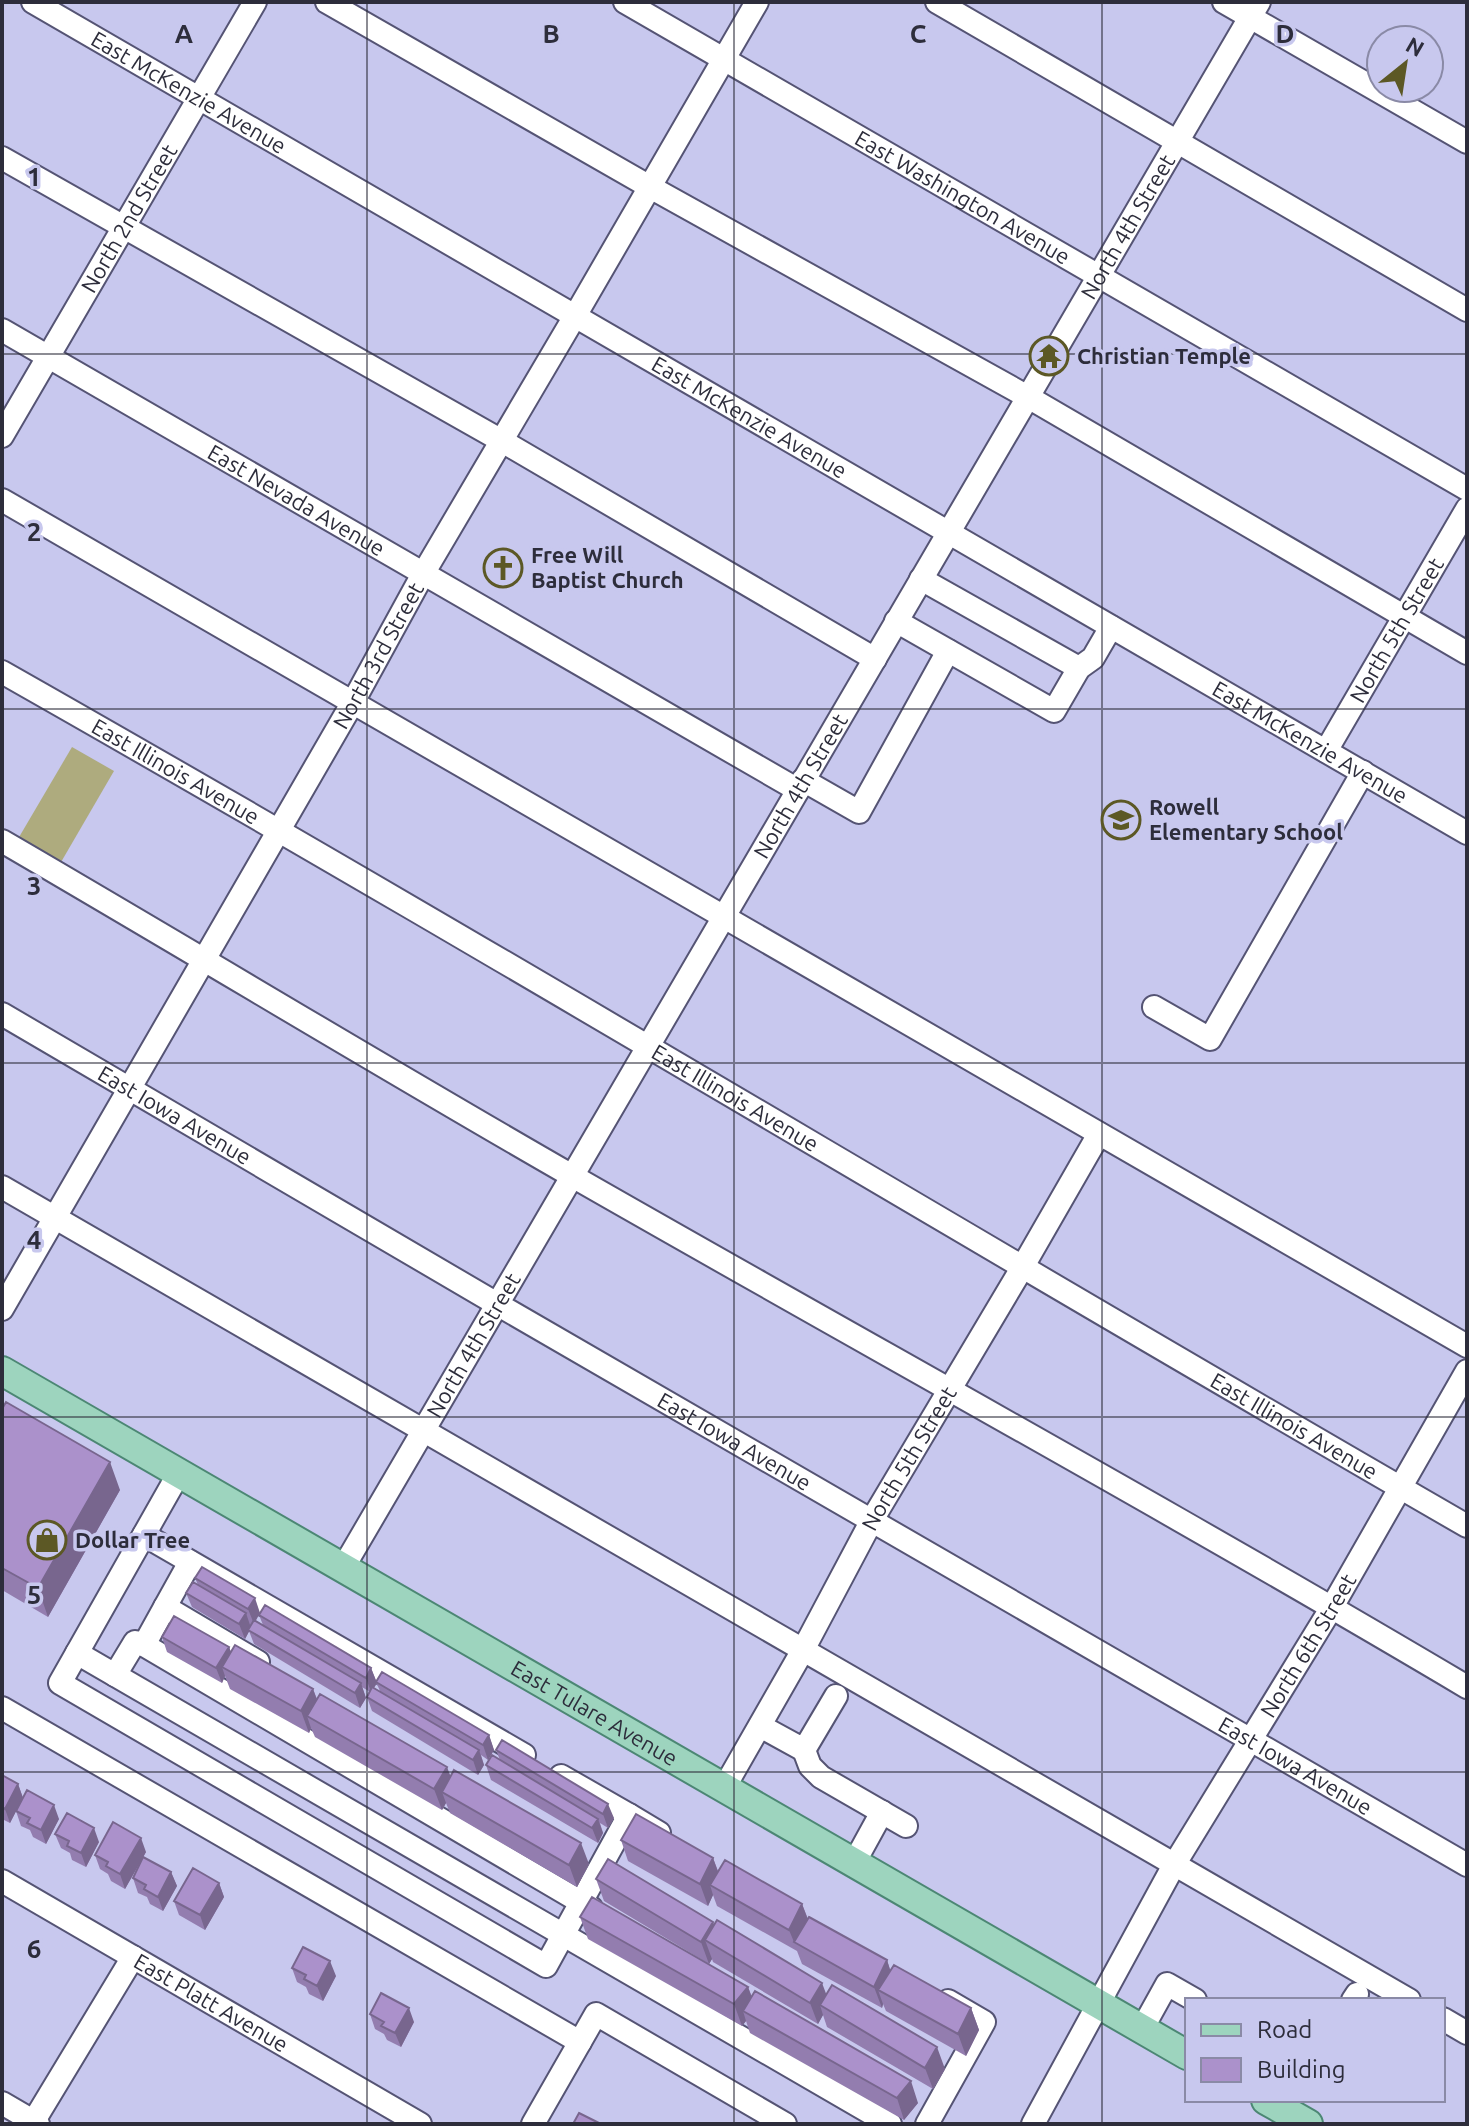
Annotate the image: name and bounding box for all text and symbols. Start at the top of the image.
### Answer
text: B [542,19,560,48]
text: C [910,19,927,48]
text: D [1276,19,1294,48]
north arrow [1365,24,1445,104]
street label: East McKenzie Avenue [87,26,291,160]
text: N [1402,31,1429,61]
street label: East Washington Avenue [851,125,1075,269]
street label: North 2nd Street [75,139,182,297]
street label: North 4th Street [1075,149,1179,303]
text: 1 [27,162,41,191]
temple icon: Christian Temple [1028,335,1070,377]
place label: Christian Temple [1077,343,1251,368]
street label: East McKenzie Avenue [648,351,852,483]
street label: East Nevada Avenue [204,439,390,561]
text: 2 [27,517,41,546]
place label: Free Will Baptist Church [531,542,684,592]
church icon: Free Will Baptist Church [482,547,524,589]
street label: North 5th Street [1344,553,1448,707]
street label: North 3rd Street [327,577,428,733]
street label: East McKenzie Avenue [1208,675,1412,808]
street label: North 4th Street [748,709,852,863]
street label: East Illinois Avenue [88,713,264,829]
place label: Rowell Elementary School [1149,794,1343,844]
school or university icon: Rowell Elementary School [1100,799,1142,841]
text: 3 [27,871,41,900]
street label: East Illinois Avenue [648,1039,823,1156]
street label: East Iowa Avenue [94,1060,256,1169]
text: 4 [27,1225,41,1254]
street label: North 4th Street [421,1268,525,1422]
street label: East Illinois Avenue [1206,1367,1382,1484]
street label: North 5th Street [856,1381,961,1534]
street label: East Iowa Avenue [654,1387,816,1495]
shop icon: Dollar Tree [26,1519,68,1561]
place label: Dollar Tree [75,1527,190,1552]
street label: North 6th Street [1255,1569,1361,1722]
text: 5 [27,1580,41,1609]
street label: East Tulare Avenue [507,1655,682,1770]
street label: East Iowa Avenue [1215,1711,1377,1819]
text: 6 [27,1934,41,1963]
street label: East Platt Avenue [130,1948,293,2057]
legend [1185,1998,1445,2102]
text: Road [1257,2016,1312,2043]
text: Building [1257,2056,1345,2083]

